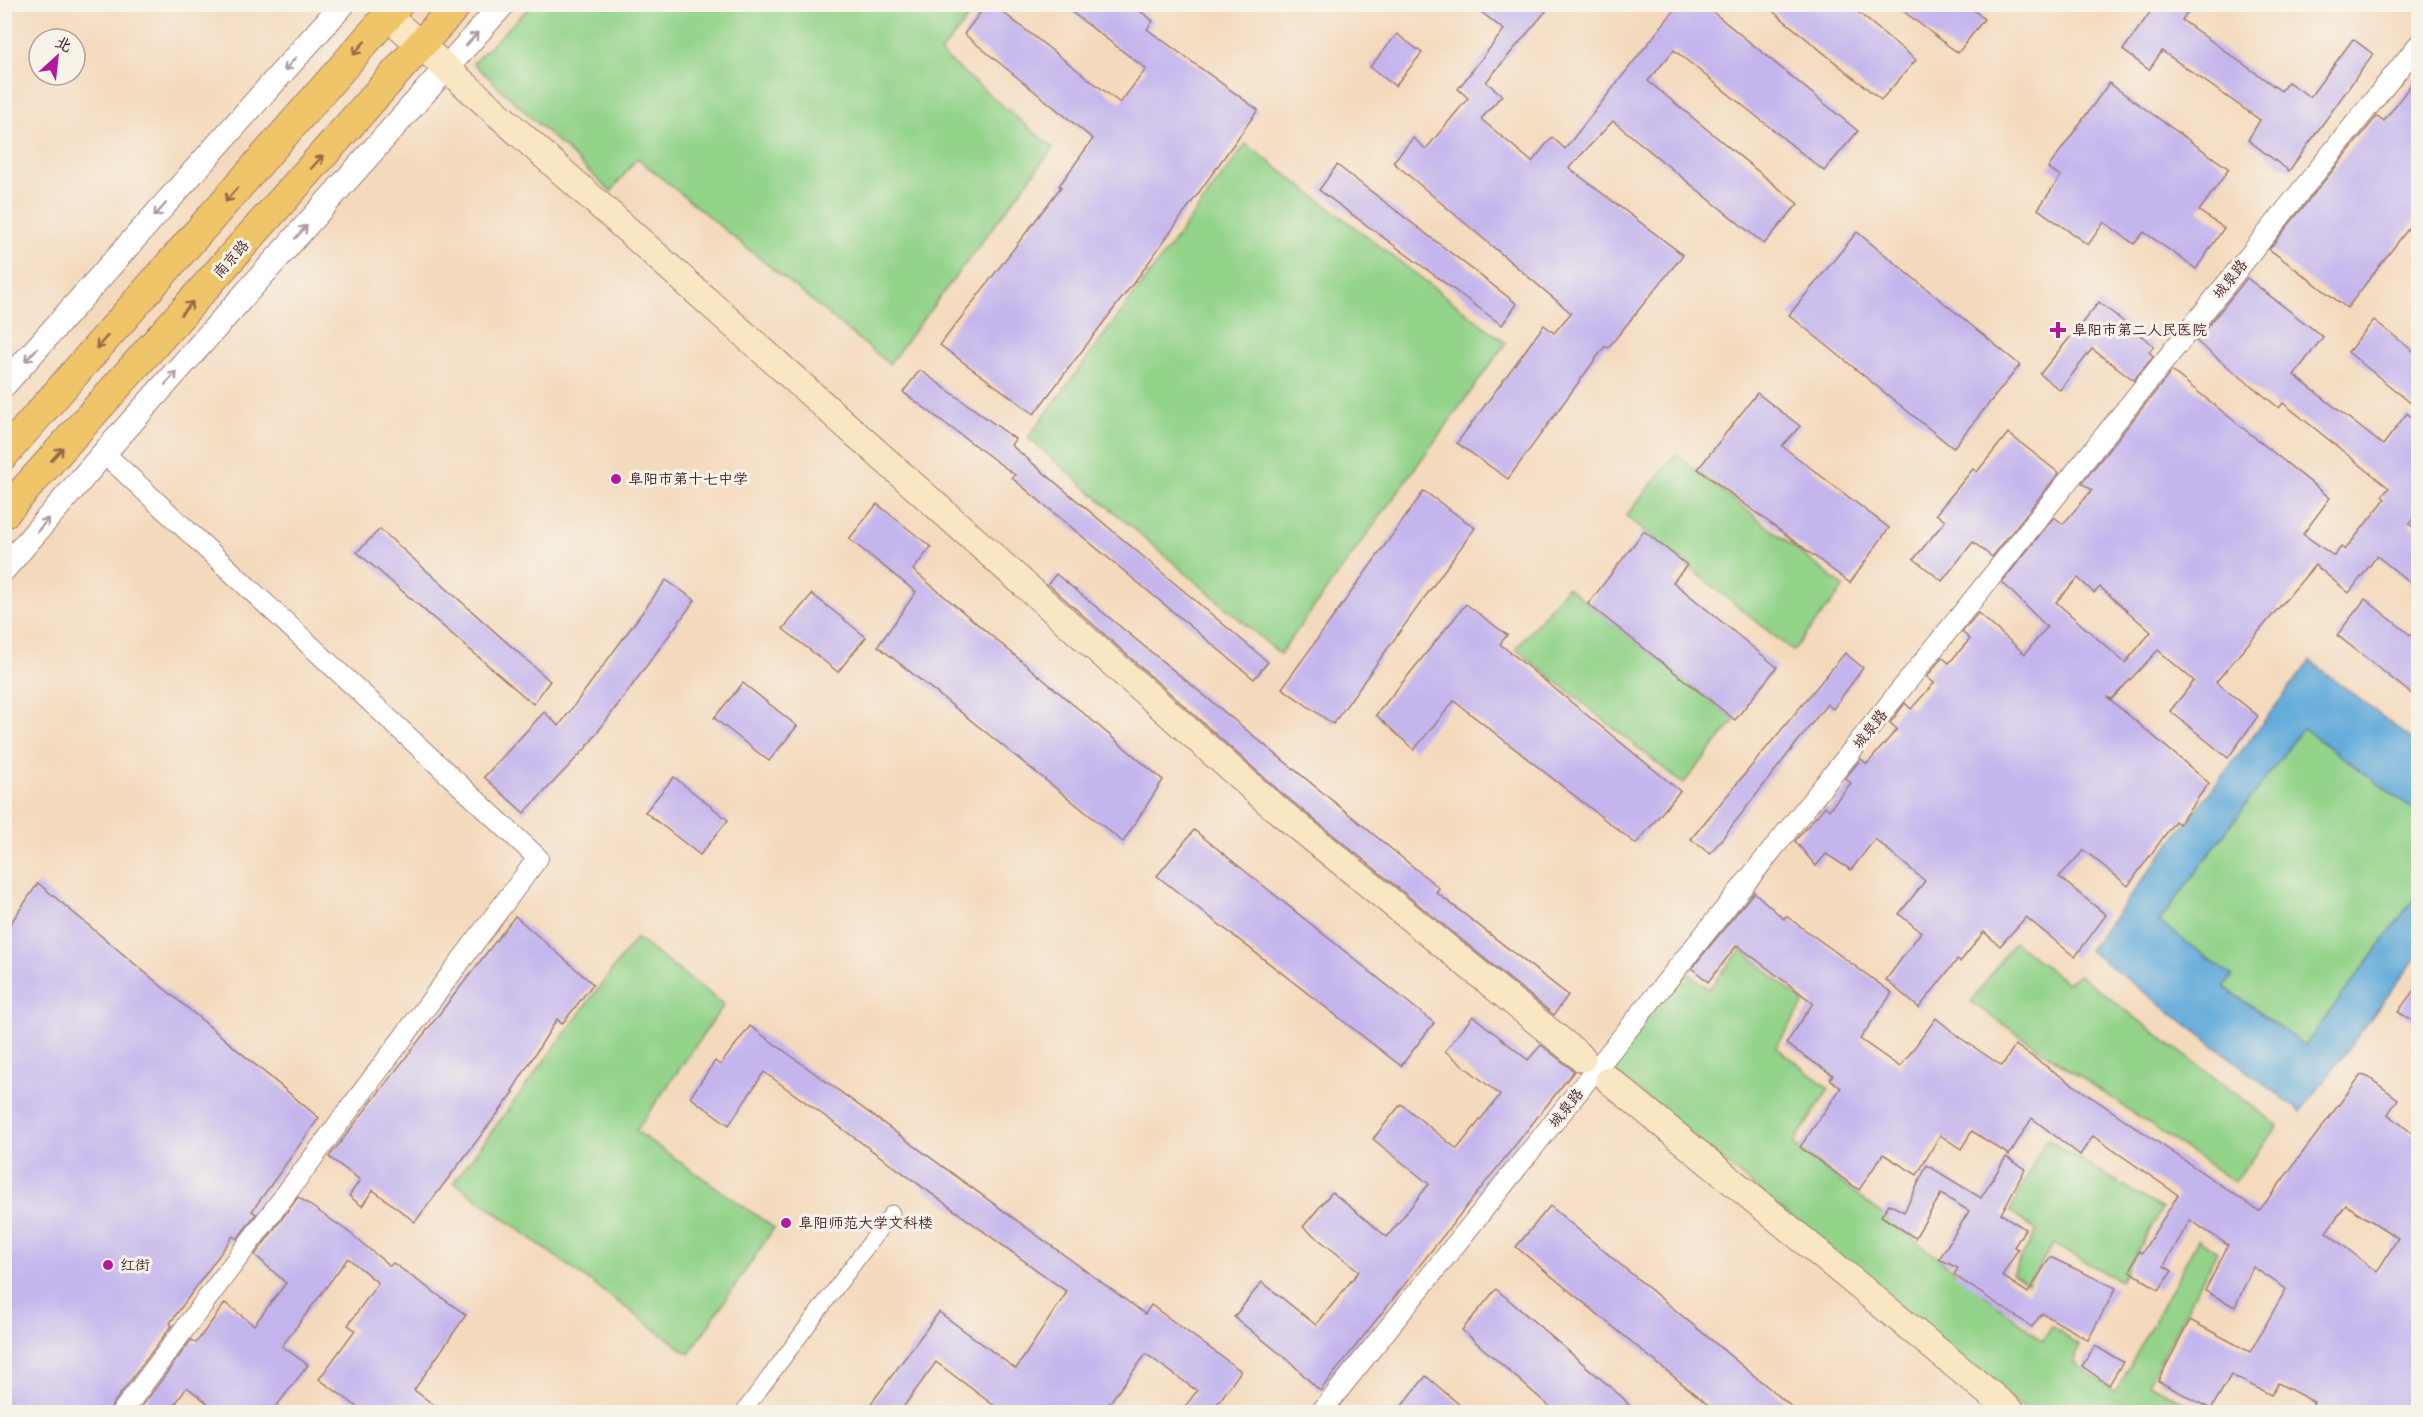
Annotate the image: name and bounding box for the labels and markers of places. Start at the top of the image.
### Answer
marker: 阜阳市第二人民医院 [2049,321,2067,339]
place label: 阜阳市第二人民医院 [2072,321,2207,340]
place label: 阜阳市第十七中学 [628,470,748,489]
marker: 阜阳市第十七中学 [609,472,623,486]
place label: 阜阳师范大学文科楼 [798,1214,933,1233]
marker: 阜阳师范大学文科楼 [779,1216,793,1230]
place label: 红街 [120,1256,150,1275]
marker: 红街 [101,1258,115,1272]

